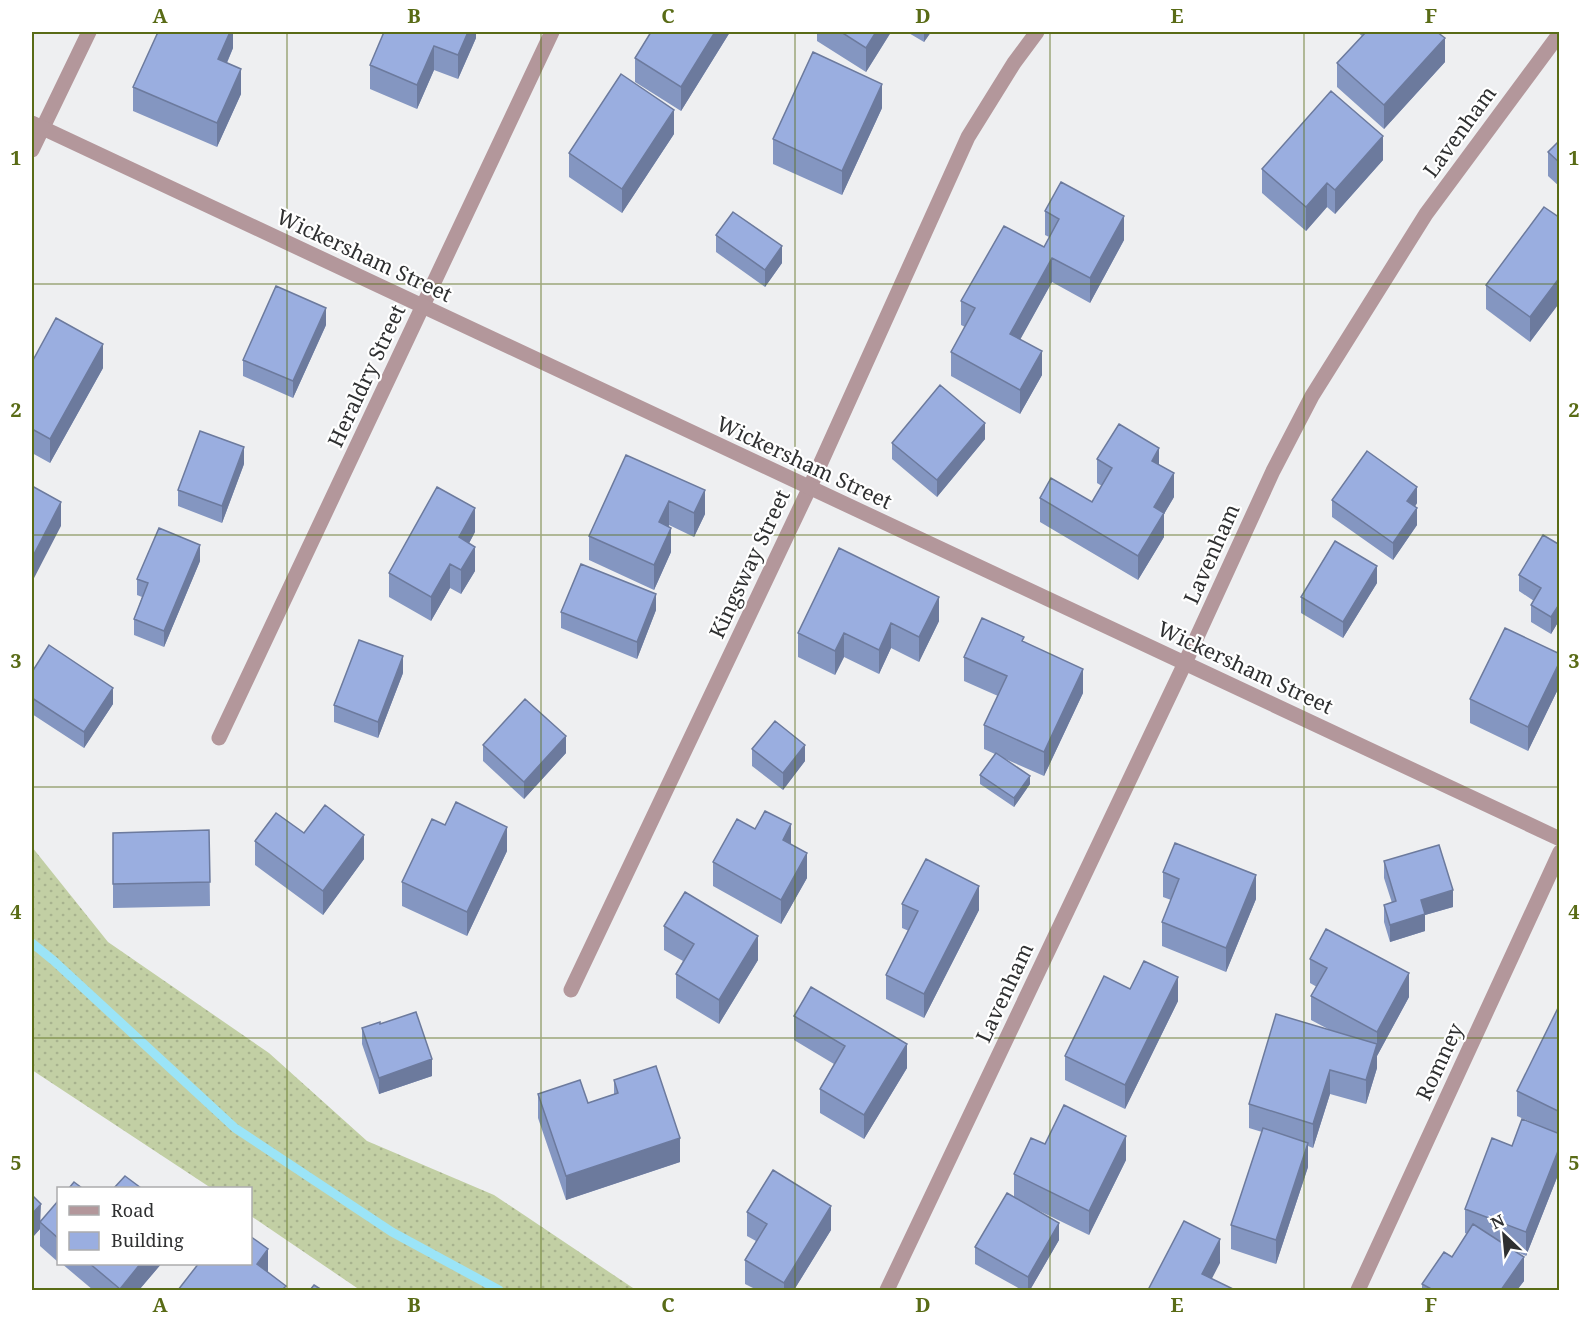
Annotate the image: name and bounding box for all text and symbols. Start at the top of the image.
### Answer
text: A [152,2,168,29]
text: B [407,2,421,29]
text: C [661,2,675,29]
text: D [915,2,931,29]
text: E [1170,2,1184,29]
text: F [1425,2,1437,29]
street label: Lavenham [1416,80,1502,183]
text: 1 [10,144,22,171]
text: 1 [1568,144,1580,171]
street label: Wickersham Street [272,202,457,308]
street label: Heraldry Street [321,300,411,451]
text: 2 [10,396,22,423]
text: 2 [1568,396,1580,423]
street label: Wickersham Street [712,409,897,515]
street label: Kingsway Street [702,485,796,643]
street label: Lavenham [1177,499,1246,608]
street label: Wickersham Street [1153,614,1338,720]
text: 3 [10,647,22,674]
text: 3 [1568,647,1580,674]
text: 4 [10,898,22,925]
text: 4 [1568,898,1580,925]
street label: Lavenham [969,938,1039,1047]
street label: Romney [1409,1018,1469,1105]
text: 5 [10,1149,22,1176]
text: 5 [1568,1149,1580,1176]
legend [57,1187,252,1265]
text: Road [111,1198,154,1222]
north arrow [1474,1205,1534,1265]
text: N [1487,1209,1508,1234]
text: Building [111,1228,184,1252]
text: A [152,1291,168,1318]
text: B [407,1291,421,1318]
text: C [661,1291,675,1318]
text: D [915,1291,931,1318]
text: E [1170,1291,1184,1318]
text: F [1425,1291,1437,1318]

